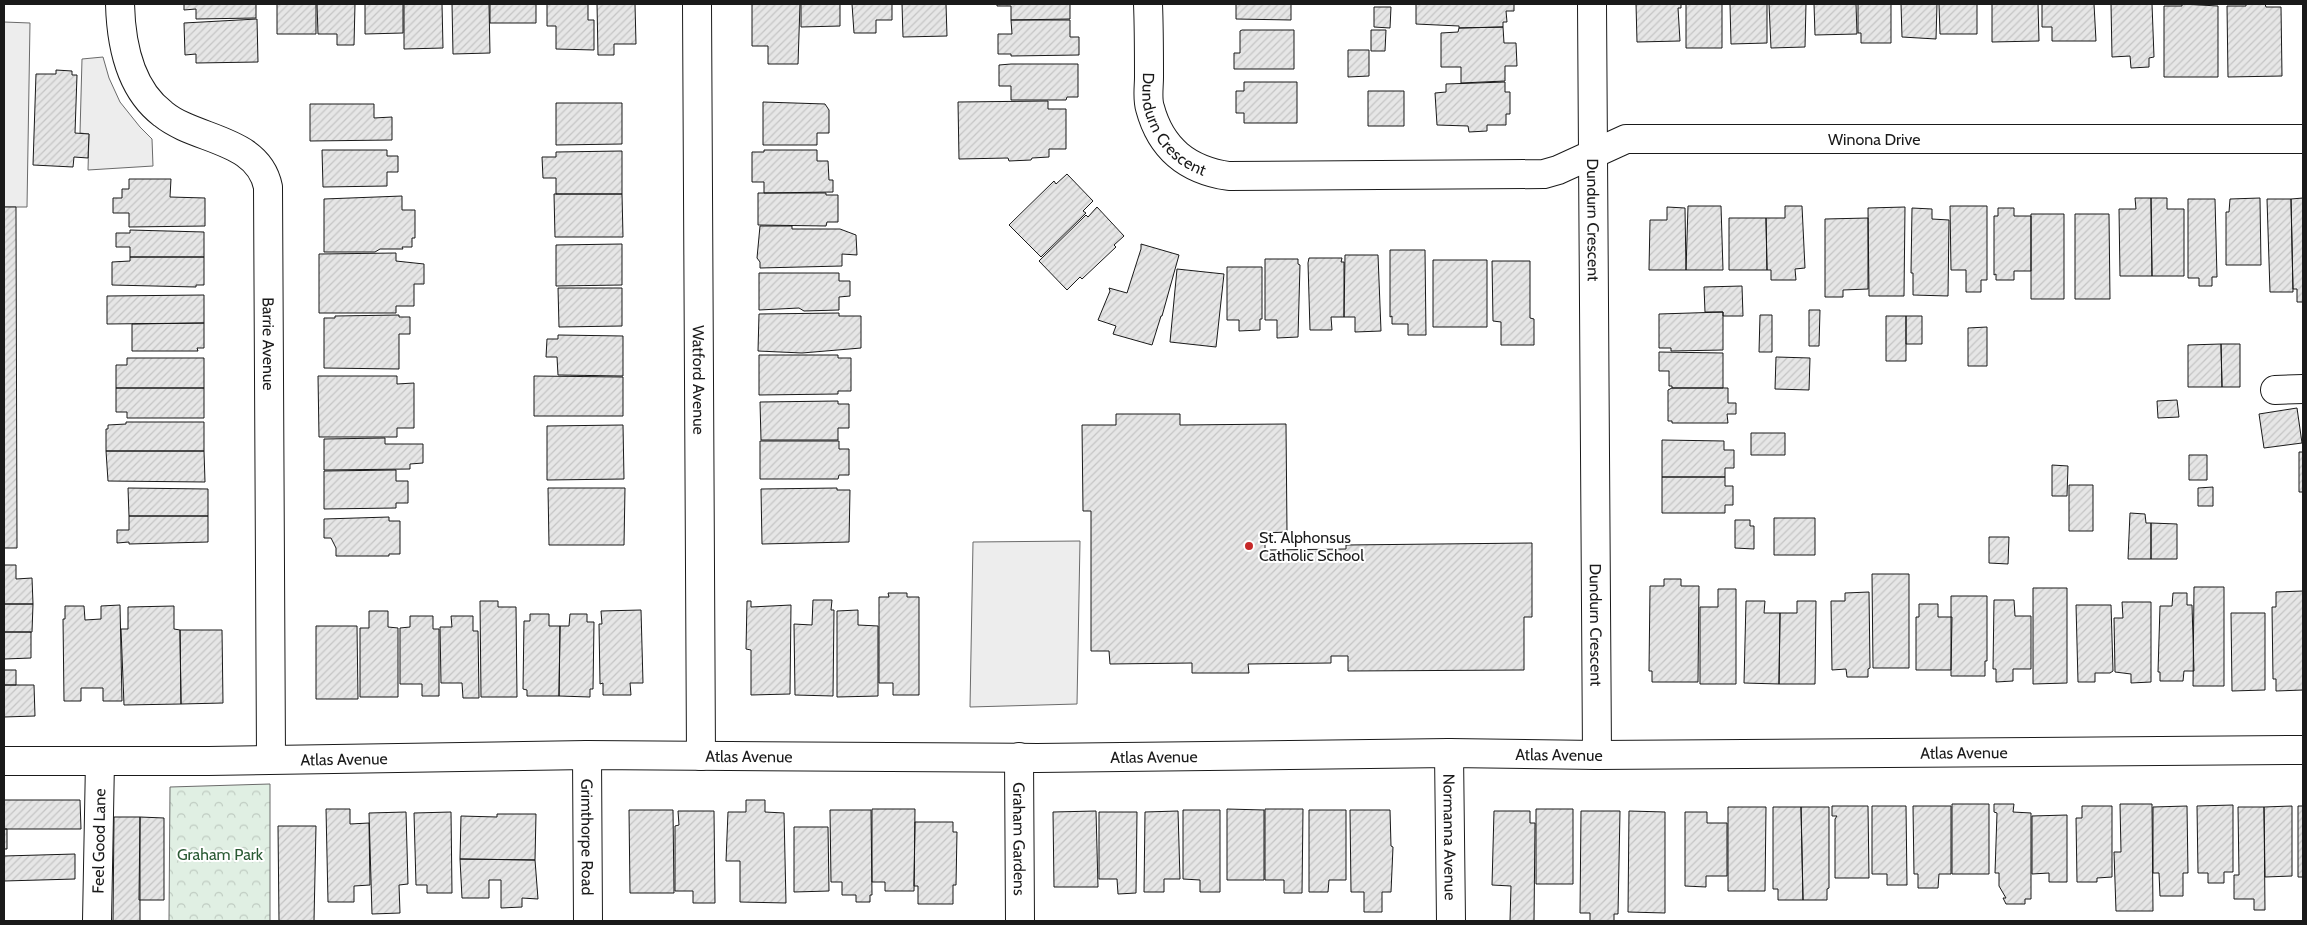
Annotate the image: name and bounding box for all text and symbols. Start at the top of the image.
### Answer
street label: Dundurn Crescent [1138,72,1209,180]
street label: Winona Drive [1828,130,1920,149]
street label: Dundurn Crescent [1583,159,1603,282]
street label: Barrie Avenue [259,297,278,391]
street label: Watford Avenue [689,325,708,435]
place label: St. Alphonsus Catholic School [1259,528,1364,565]
marker: St. Alphonsus Catholic School [1243,540,1255,552]
street label: Dundurn Crescent [1586,564,1606,687]
street label: Atlas Avenue [1920,743,2008,763]
street label: Atlas Avenue [1515,745,1603,765]
street label: Atlas Avenue [705,747,793,766]
street label: Atlas Avenue [1110,747,1198,767]
street label: Atlas Avenue [300,749,388,770]
street label: Normanna Avenue [1439,774,1460,900]
street label: Grimthorpe Road [577,779,597,895]
street label: Graham Gardens [1009,782,1029,896]
street label: Feel Good Lane [89,788,109,894]
park label: Graham Park [177,845,264,864]

